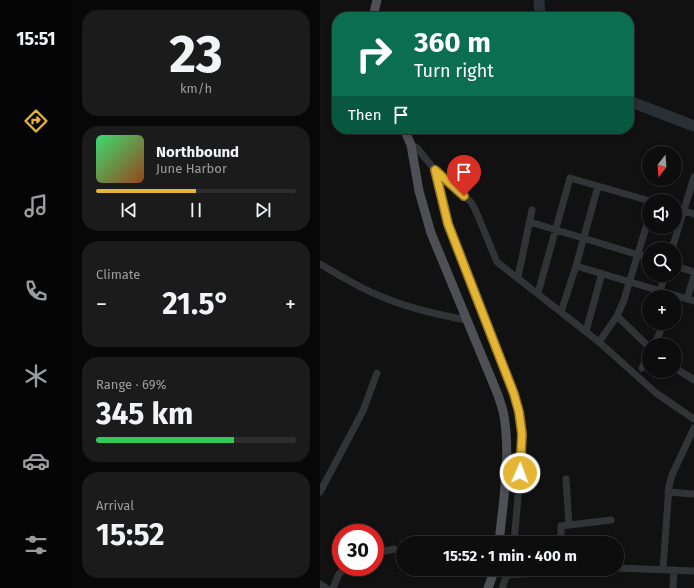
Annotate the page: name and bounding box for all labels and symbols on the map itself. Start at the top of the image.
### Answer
north arrow [642,146,682,186]
pin [447,155,481,196]
position arrow [499,452,541,494]
speed limit sign: 30 [332,524,384,576]

